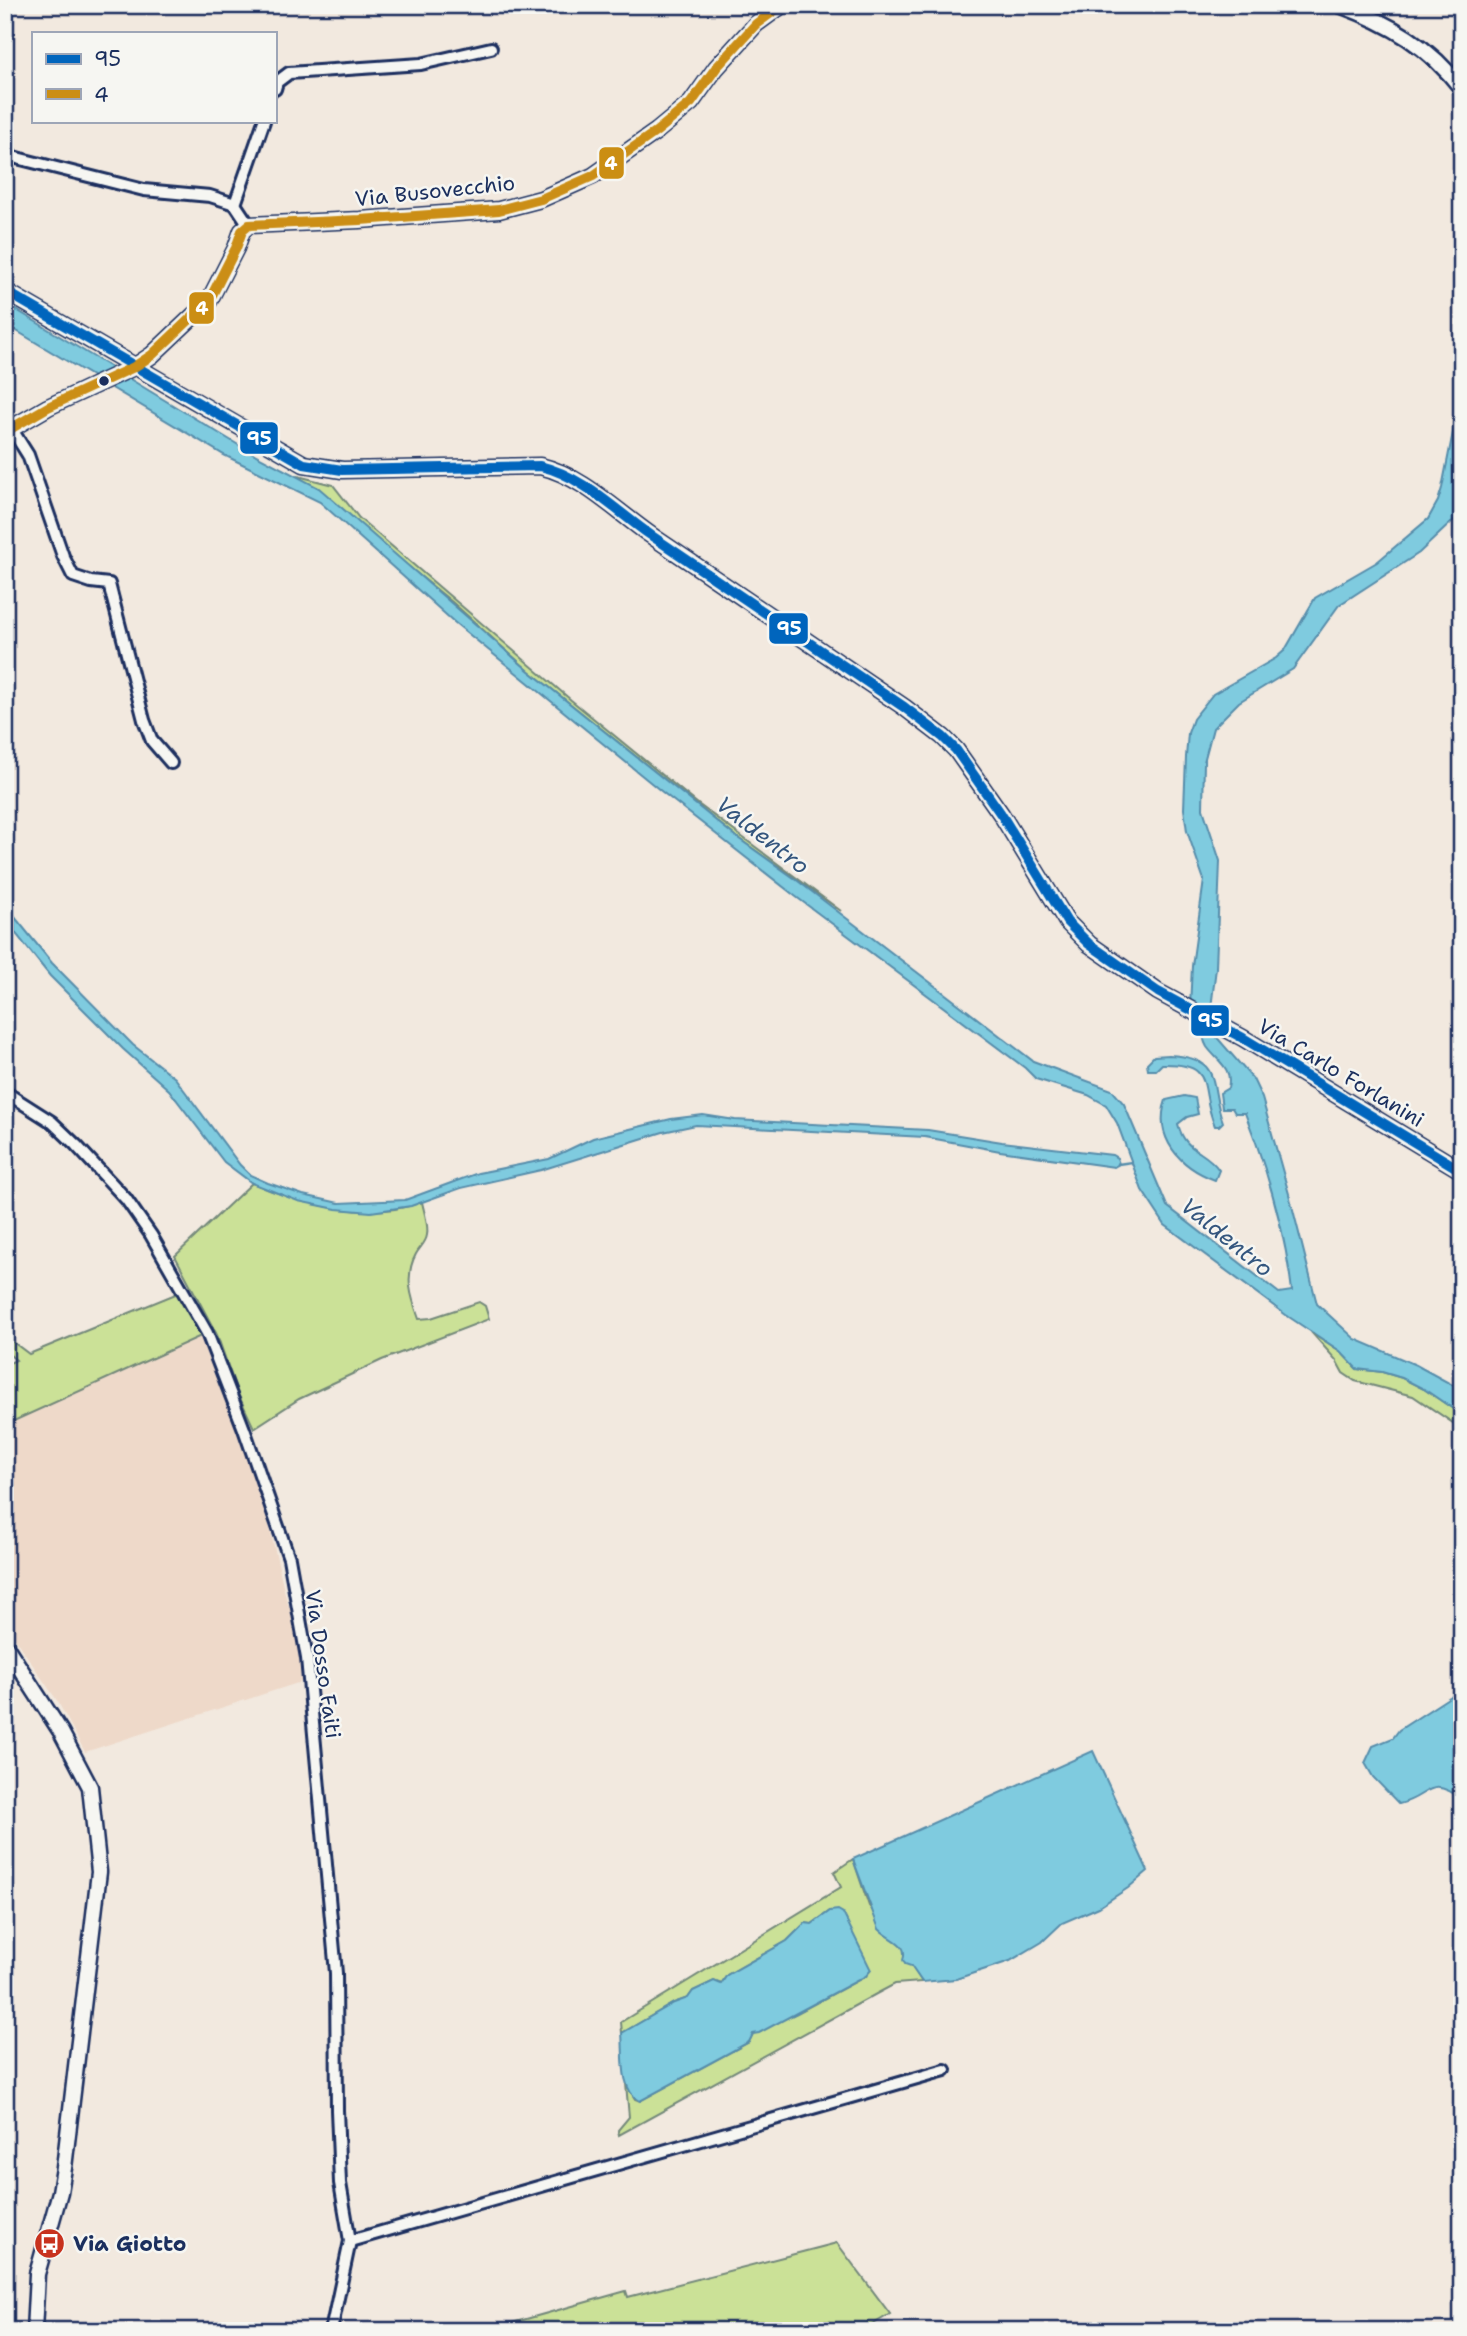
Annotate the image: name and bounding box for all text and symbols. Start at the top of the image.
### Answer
legend [32,32,276,122]
text: 95 [94,45,121,73]
text: 4 [94,81,109,109]
line badge: 4 [598,146,625,180]
text: 4 [604,151,618,176]
street label: Via Busovecchio [354,169,516,213]
line badge: 4 [188,291,215,325]
text: 4 [195,296,209,321]
unlabelled marker [97,374,111,388]
line badge: 95 [239,421,279,455]
text: 95 [246,426,272,451]
line badge: 95 [768,612,809,645]
text: 95 [776,616,802,641]
water label: Valdentro [710,789,816,881]
line badge: 95 [1190,1004,1230,1037]
text: 95 [1197,1008,1223,1033]
street label: Via Carlo Forlanini [1253,1012,1429,1134]
water label: Valdentro [1175,1191,1279,1283]
street label: Via Dosso Faiti [299,1588,347,1740]
bus stop icon: Via Giotto [33,2227,67,2261]
place label: Via Giotto [73,2230,187,2258]

